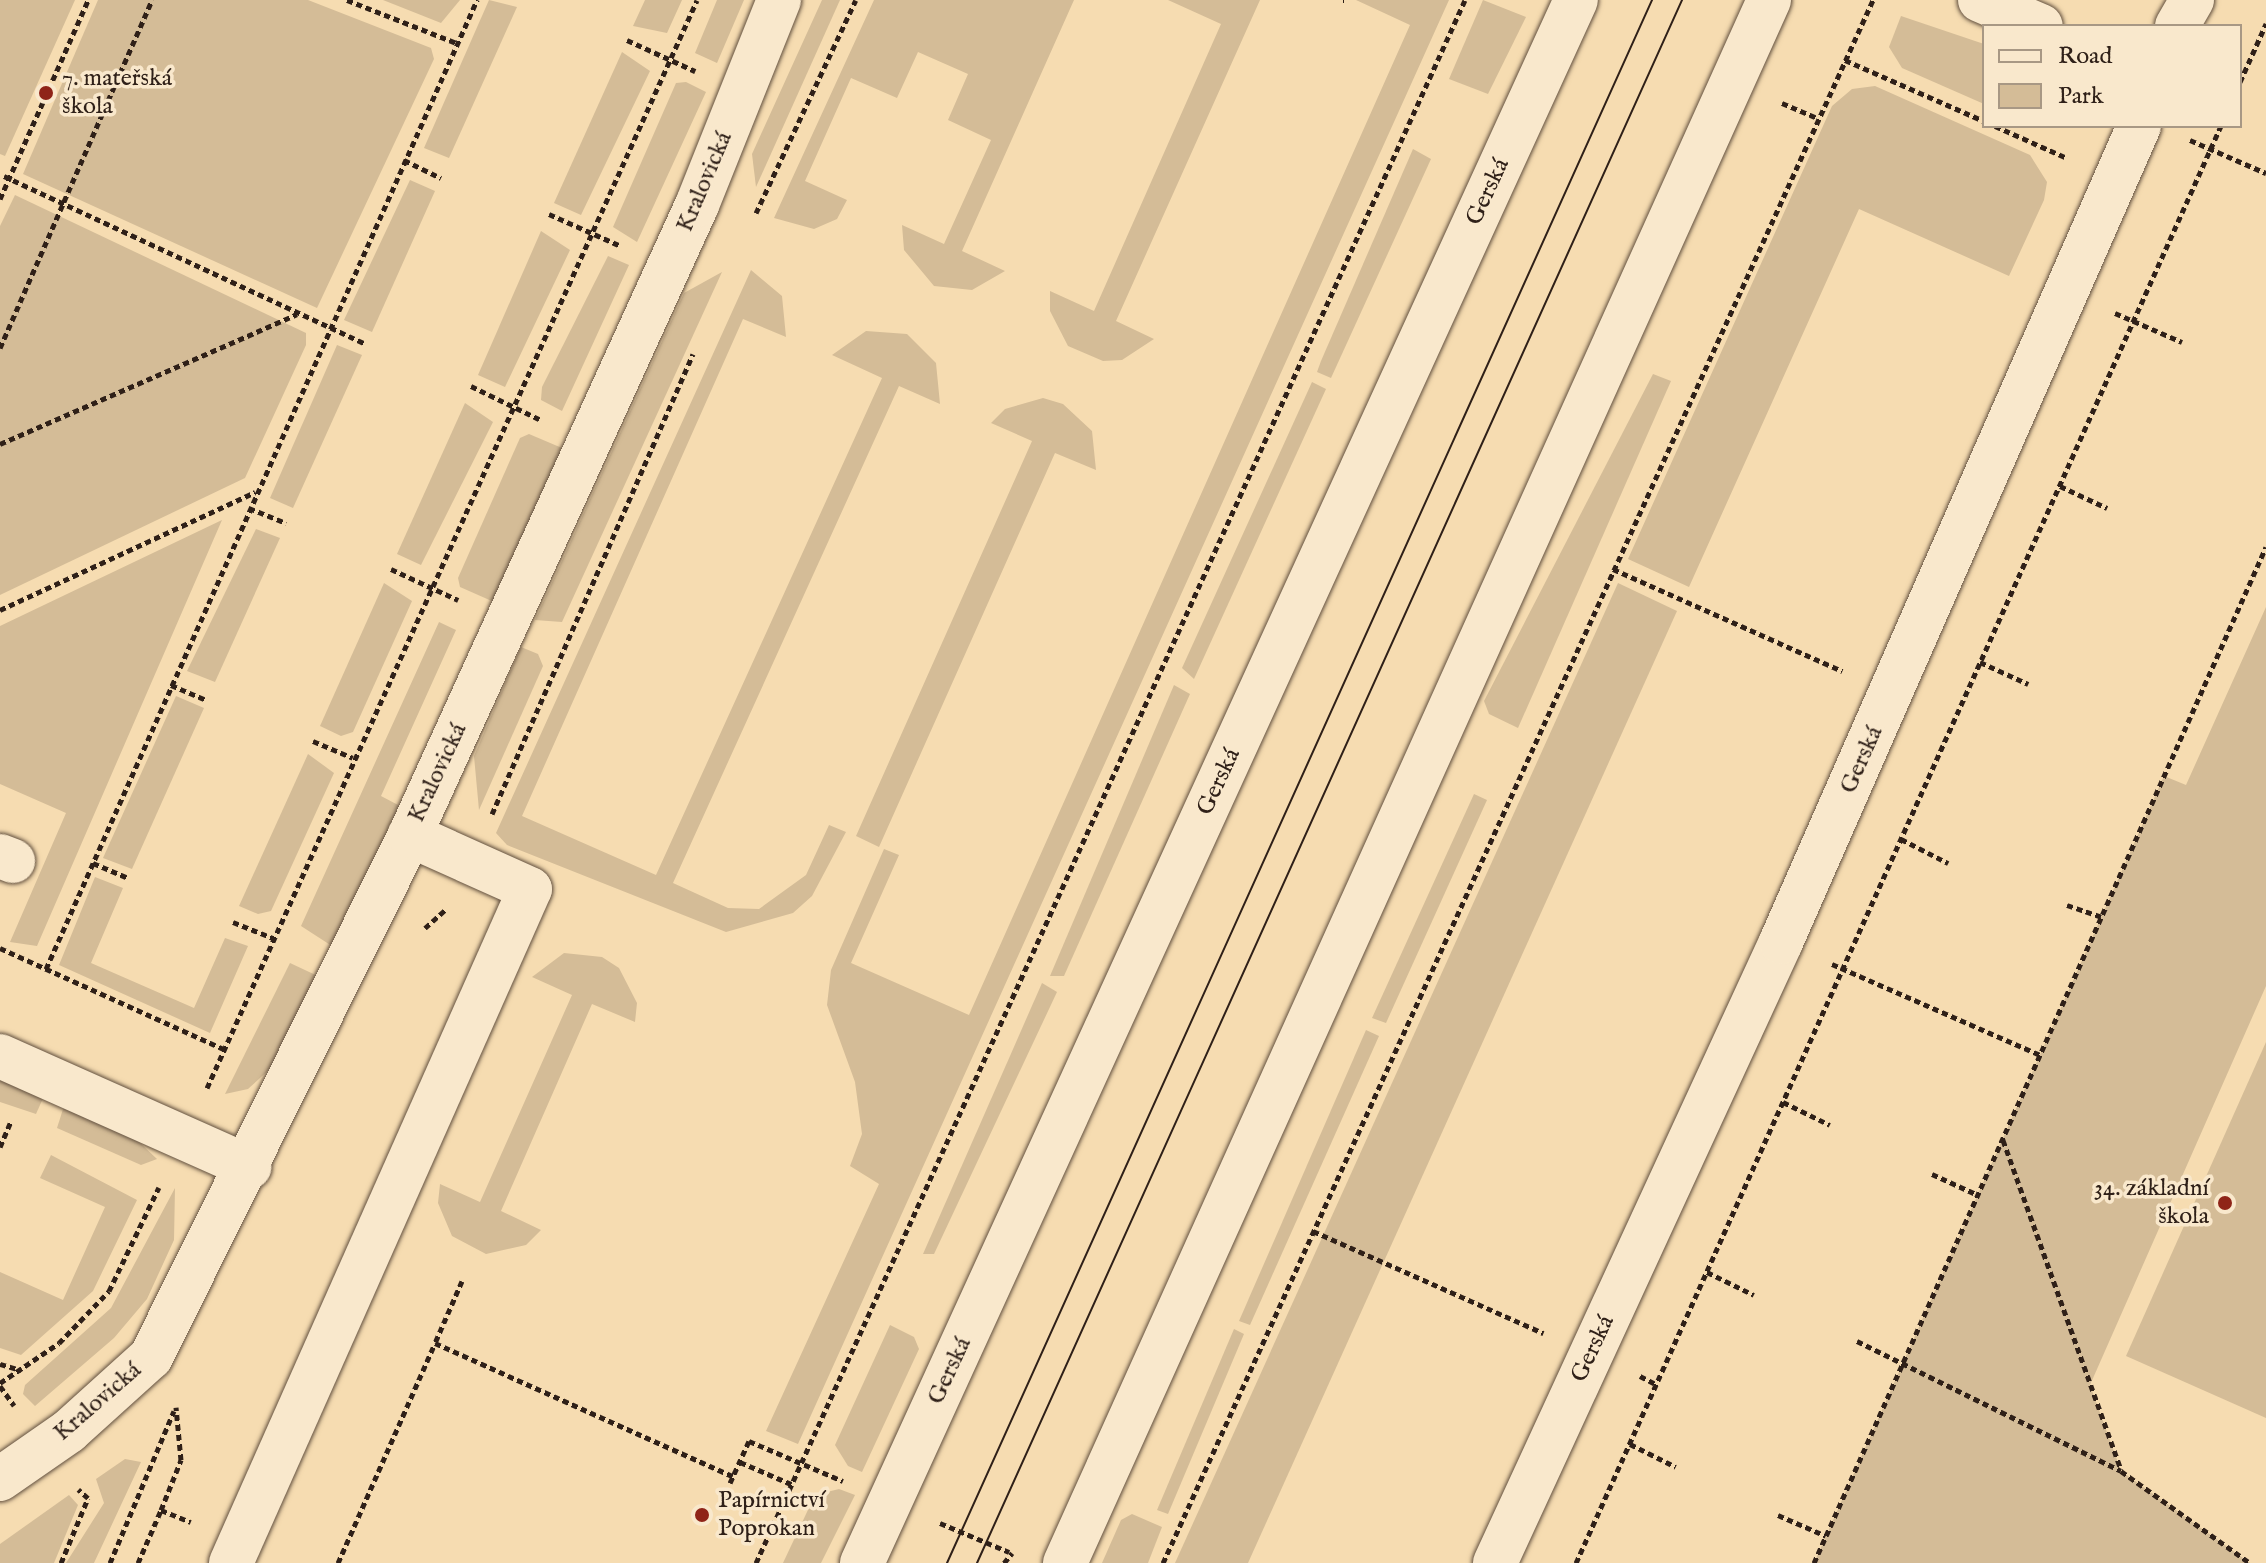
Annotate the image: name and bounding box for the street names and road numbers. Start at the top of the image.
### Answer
street label: Kralovická [671,128,739,236]
street label: Gerská [1460,154,1516,230]
street label: Kralovická [403,719,473,827]
street label: Gerská [1834,722,1890,798]
street label: Gerská [1191,744,1247,820]
street label: Gerská [1565,1311,1621,1387]
street label: Gerská [922,1333,978,1409]
street label: Kralovická [48,1356,148,1448]

